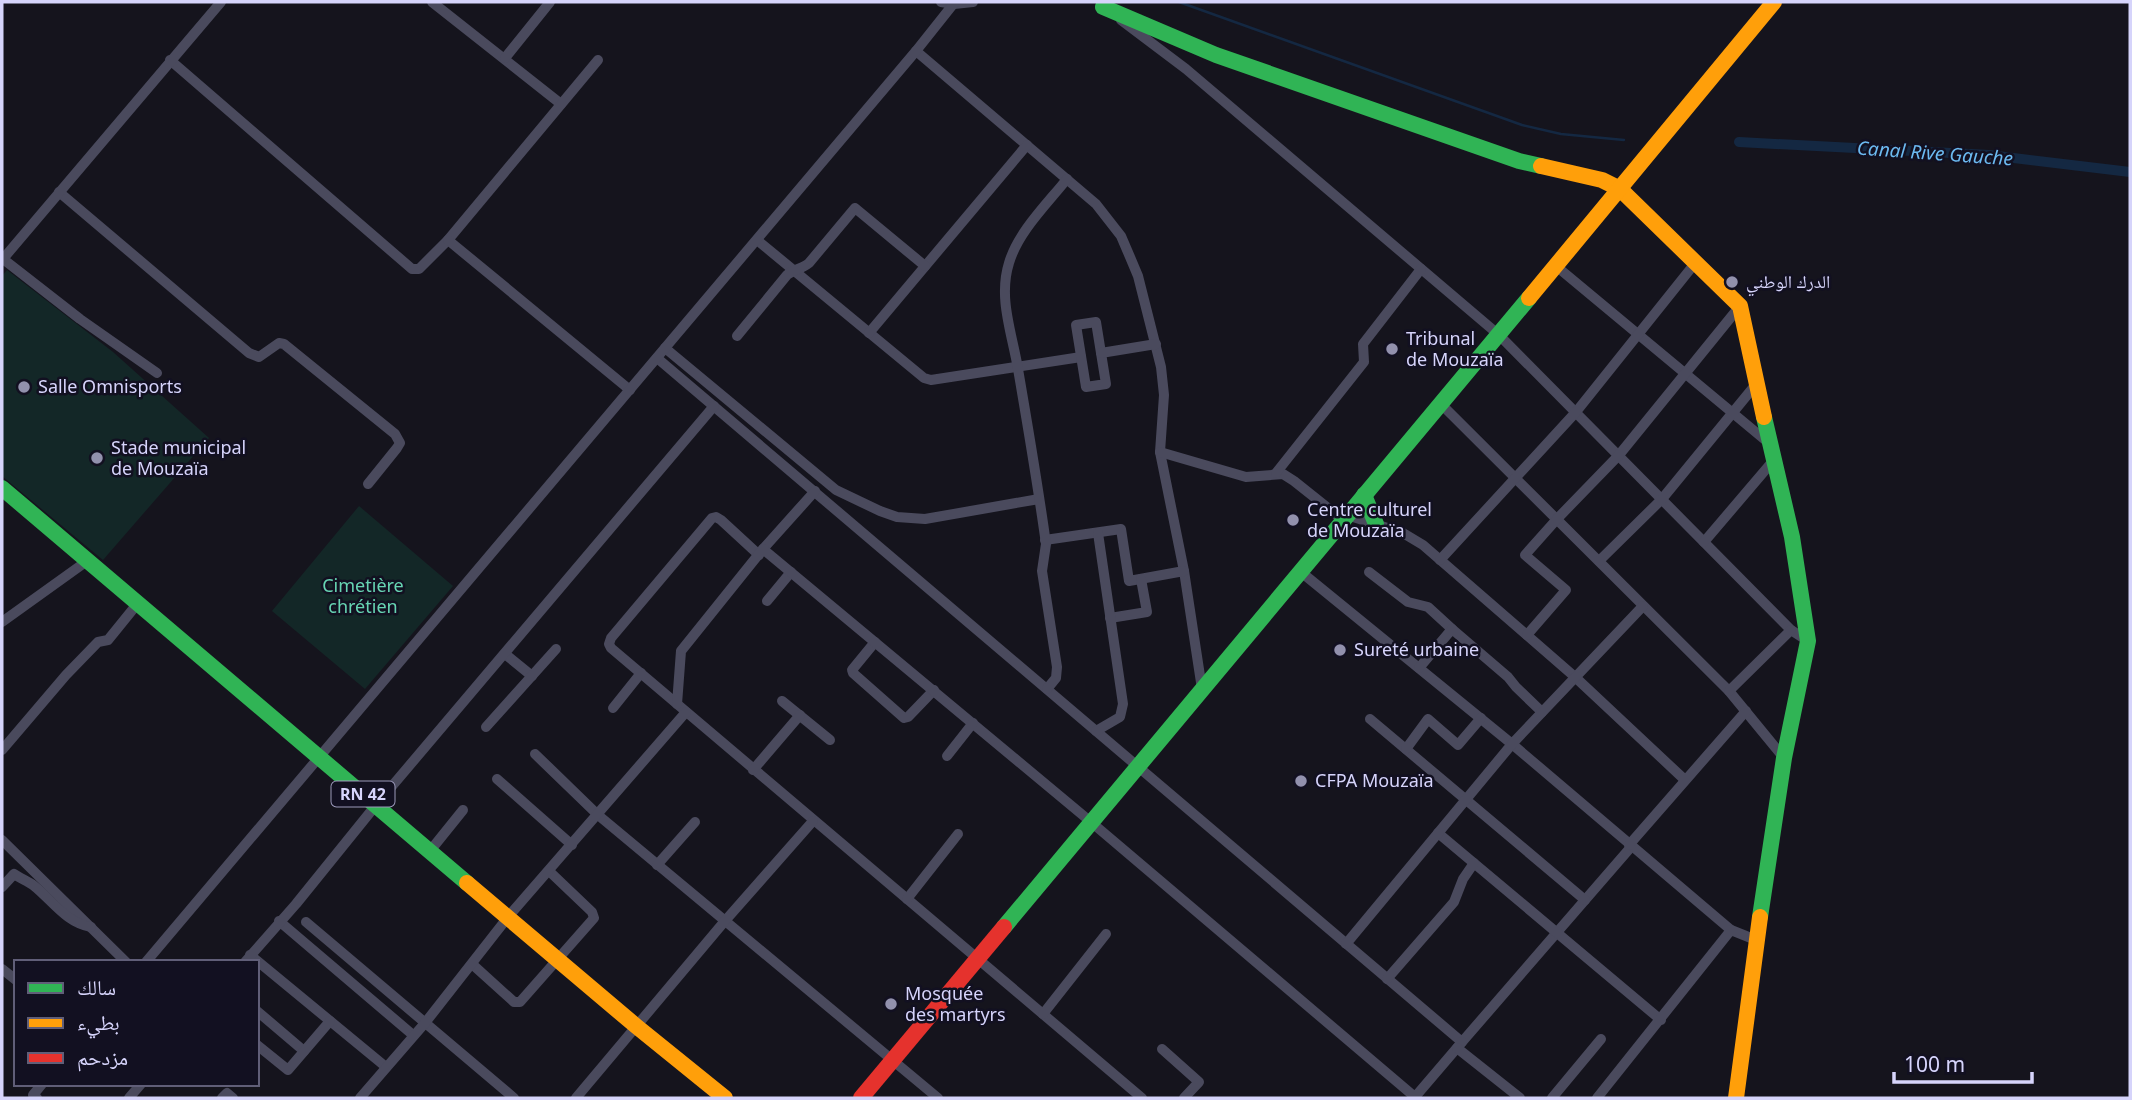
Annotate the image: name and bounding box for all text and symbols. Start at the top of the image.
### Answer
water label: Canal Rive Gauche [1856,135,2014,171]
place label: الدرك الوطني [1746,269,1830,297]
marker: الدرك الوطني [1724,274,1740,290]
place label: Tribunal de Mouzaïa [1406,326,1504,371]
marker: Tribunal de Mouzaïa [1384,341,1400,357]
place label: Salle Omnisports [38,374,182,398]
marker: Salle Omnisports [16,379,32,395]
place label: Stade municipal de Mouzaïa [111,435,246,480]
marker: Stade municipal de Mouzaïa [89,450,105,466]
place label: Centre culturel de Mouzaïa [1307,497,1432,542]
marker: Centre culturel de Mouzaïa [1285,512,1301,528]
park label: Cimetière chrétien [322,573,404,618]
place label: Sureté urbaine [1354,637,1479,661]
marker: Sureté urbaine [1332,642,1348,658]
place label: CFPA Mouzaïa [1315,768,1434,792]
marker: CFPA Mouzaïa [1293,773,1309,789]
road number: RN 42 [332,782,394,806]
legend [14,960,259,1086]
text: سالك [77,973,116,1001]
place label: Mosquée des martyrs [905,981,1006,1026]
marker: Mosquée des martyrs [883,996,899,1012]
text: بطيء [77,1008,120,1039]
scale bar [1894,1040,2032,1084]
text: مزدحم [77,1043,128,1072]
text: 100 m [1904,1050,1965,1078]

